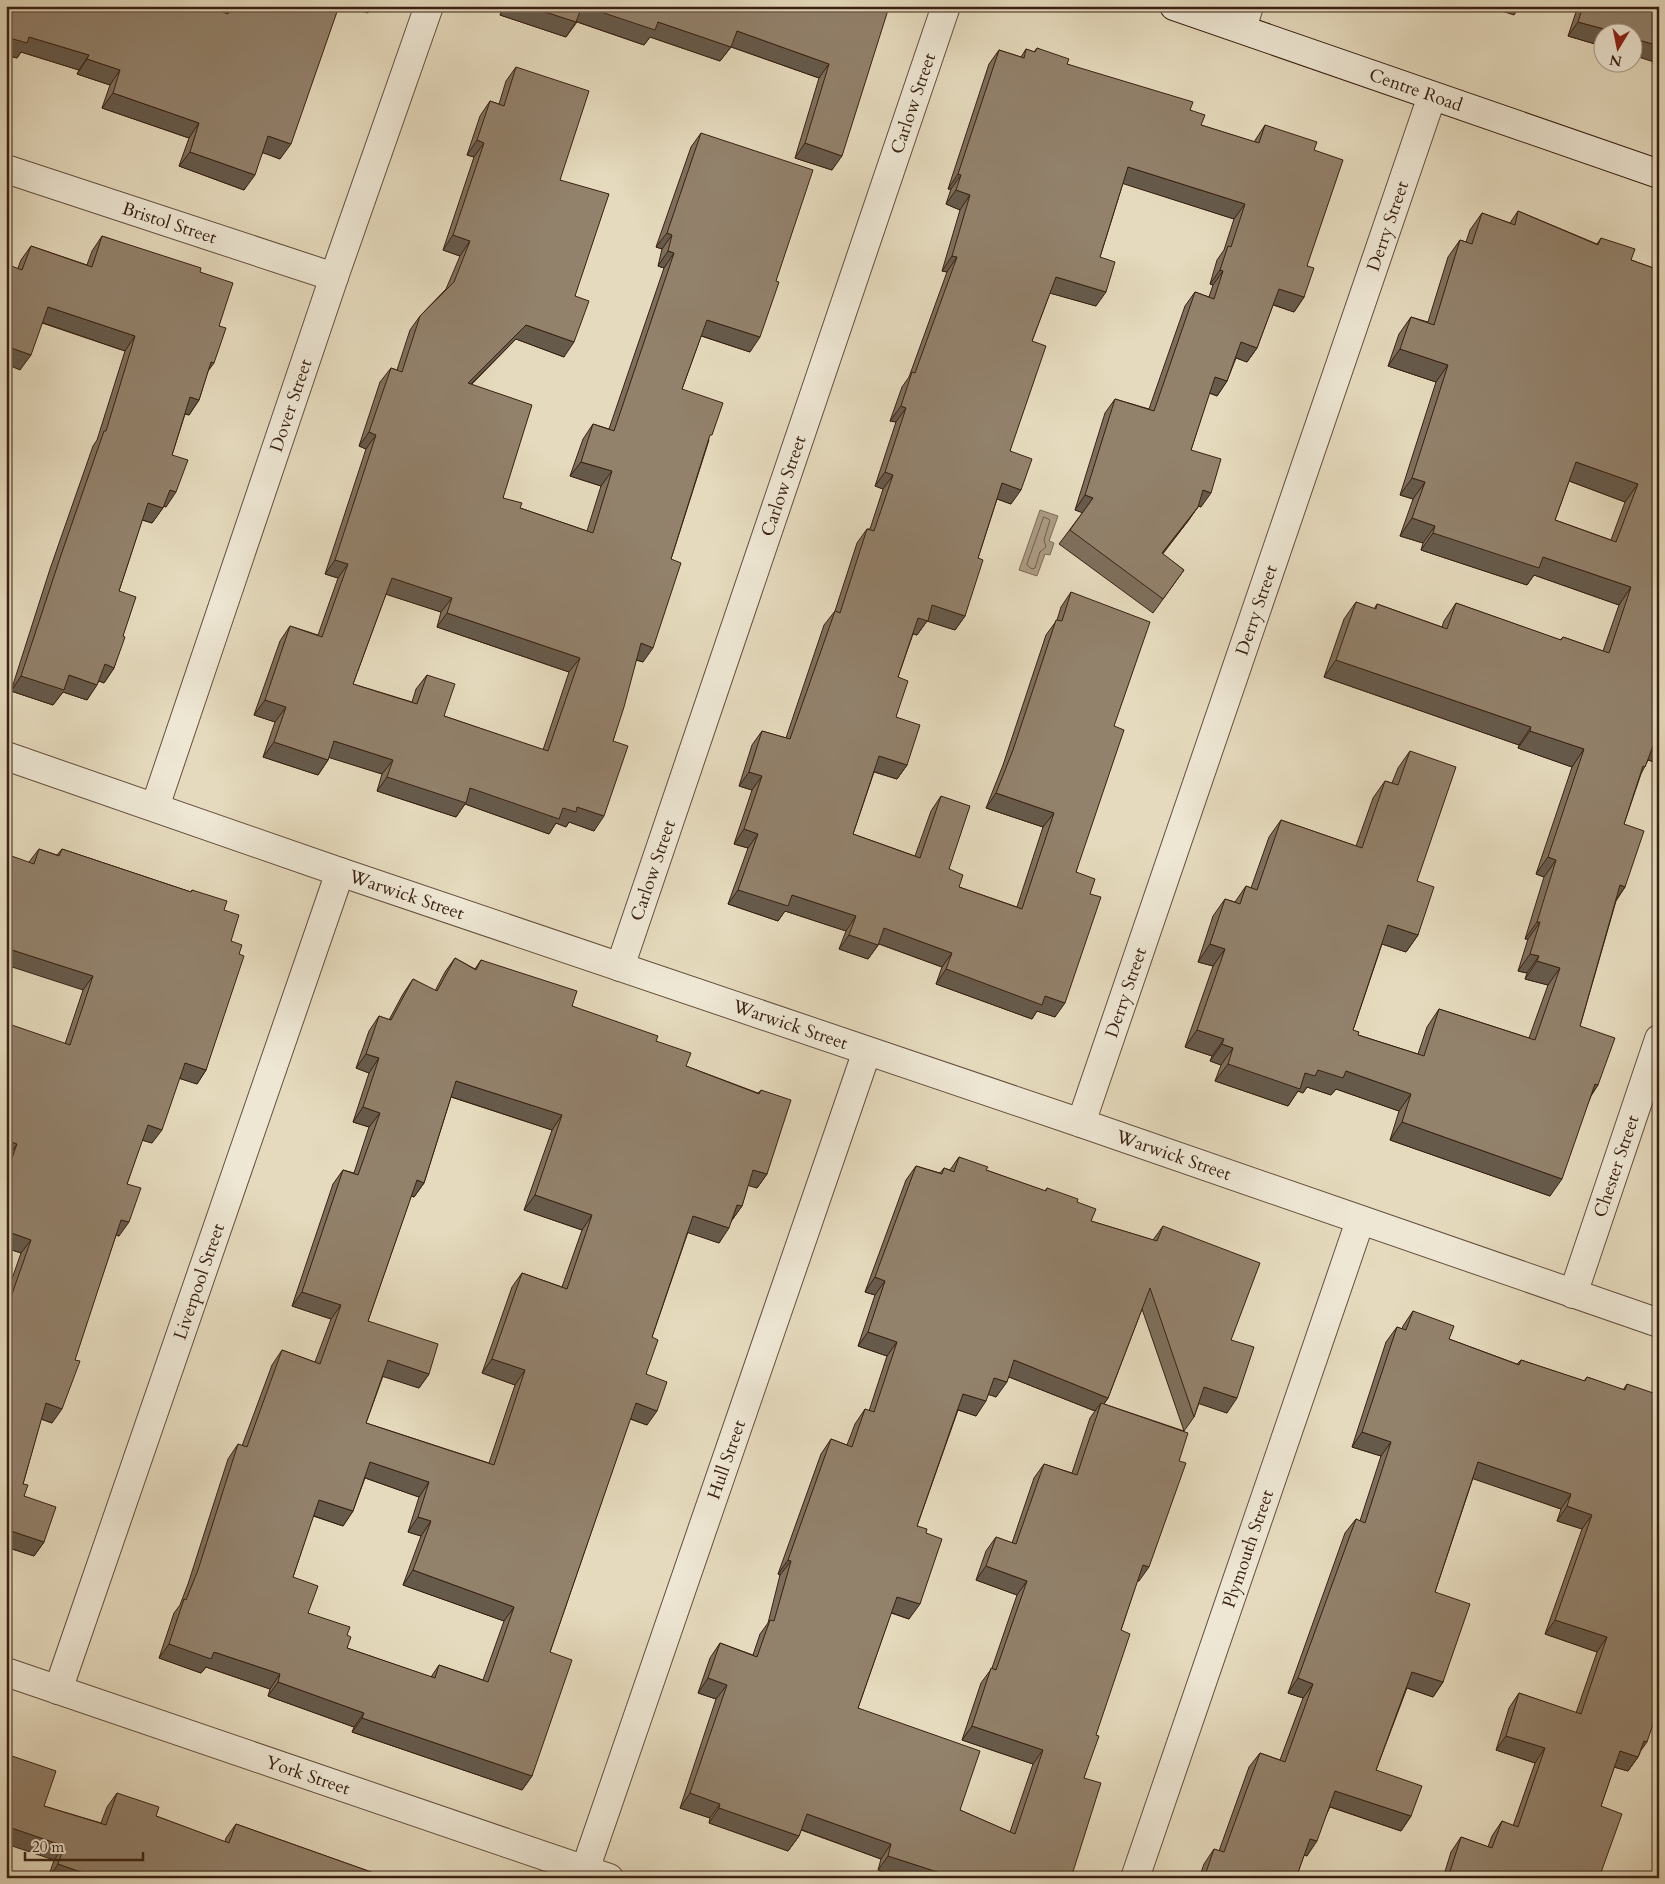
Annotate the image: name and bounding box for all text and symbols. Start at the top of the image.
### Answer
north arrow [1592,22,1642,72]
street label: Carlow Street [884,49,942,157]
text: N [1608,50,1623,71]
street label: Centre Road [1366,62,1466,118]
street label: Derry Street [1361,177,1415,274]
street label: Bristol Street [119,196,220,250]
street label: Dover Street [263,355,318,455]
street label: Carlow Street [754,432,812,540]
street label: Derry Street [1229,561,1283,658]
street label: Carlow Street [624,816,682,924]
street label: Warwick Street [345,863,468,926]
street label: Derry Street [1099,944,1153,1041]
street label: Warwick Street [729,993,851,1056]
street label: Chester Street [1587,1111,1645,1221]
street label: Warwick Street [1112,1123,1235,1187]
street label: Liverpool Street [167,1220,231,1343]
street label: Hull Street [701,1416,752,1503]
street label: Plymouth Street [1216,1486,1280,1611]
street label: York Street [262,1749,354,1801]
scale bar [25,1829,142,1861]
text: 20 m [32,1837,64,1857]

